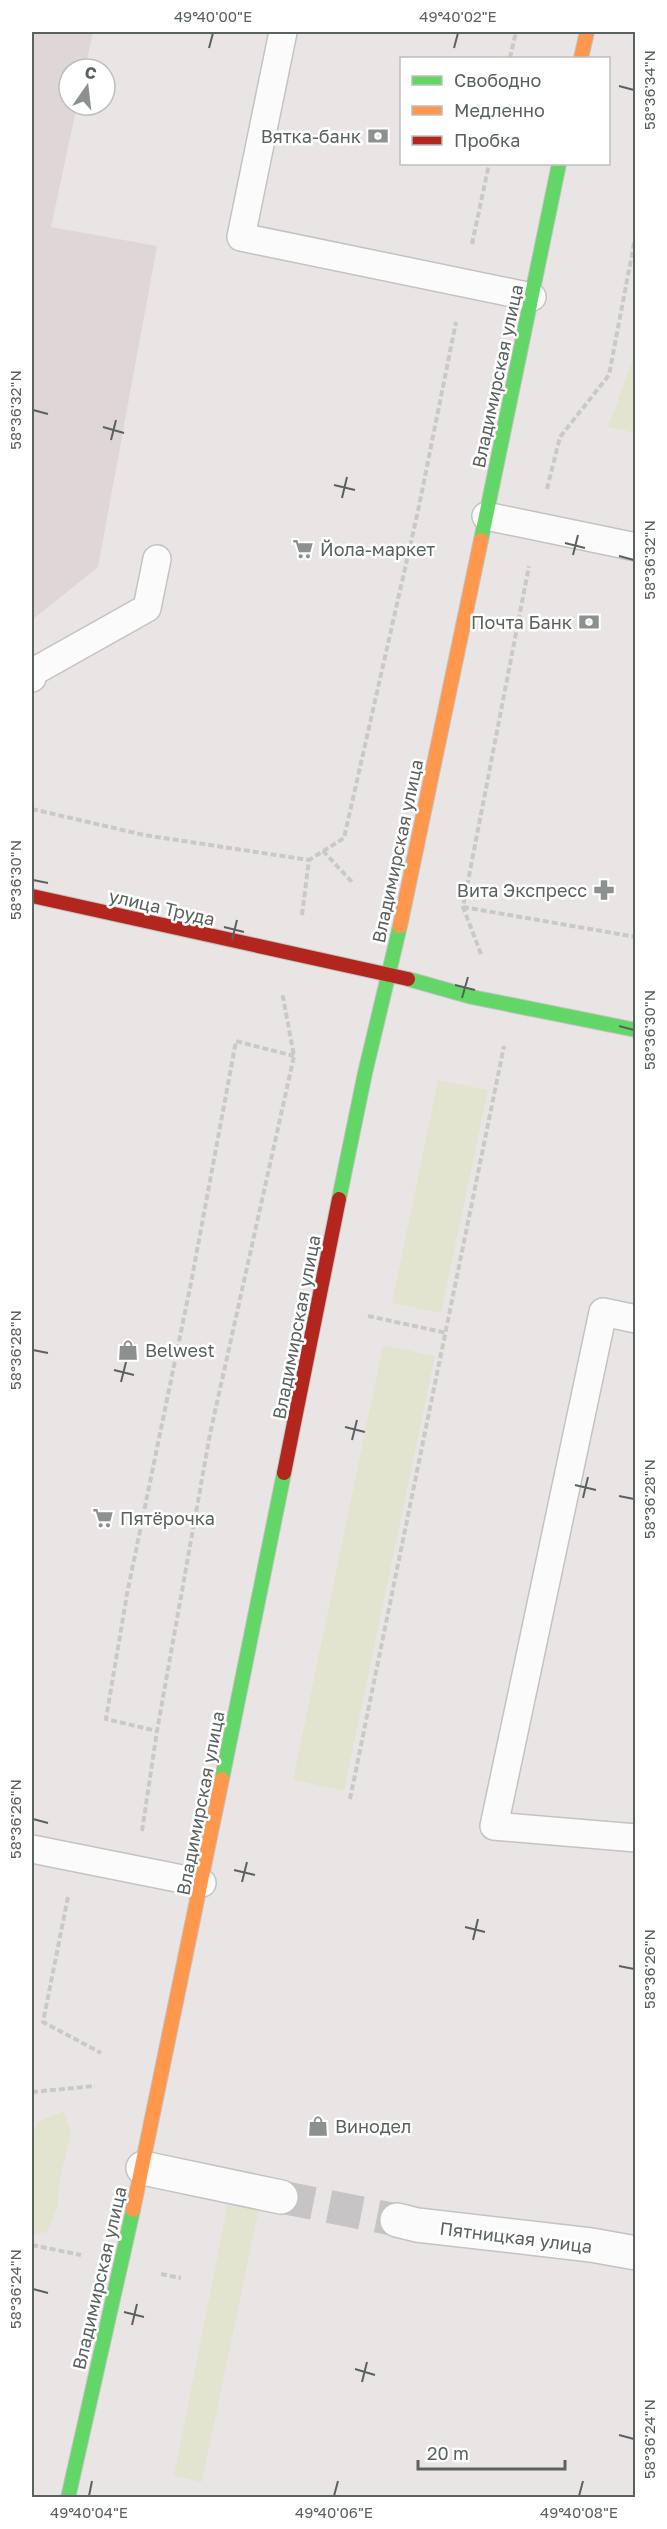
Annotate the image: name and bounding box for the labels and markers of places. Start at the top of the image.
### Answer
bank icon: Вятка-банк [366,124,390,148]
place label: Вятка-банк [261,125,361,147]
supermarket icon: Йола-маркет [291,537,315,561]
place label: Йола-маркет [320,538,435,560]
bank icon: Почта Банк [577,610,601,634]
place label: Почта Банк [471,611,572,633]
pharmacy icon: Вита Экспресс [592,878,616,902]
place label: Вита Экспресс [457,879,587,901]
shop icon: Belwest [116,1338,140,1362]
place label: Belwest [145,1339,215,1361]
supermarket icon: Пятёрочка [91,1506,115,1530]
place label: Пятёрочка [120,1507,215,1529]
shop icon: Винодел [306,2114,330,2138]
place label: Винодел [335,2115,411,2137]

